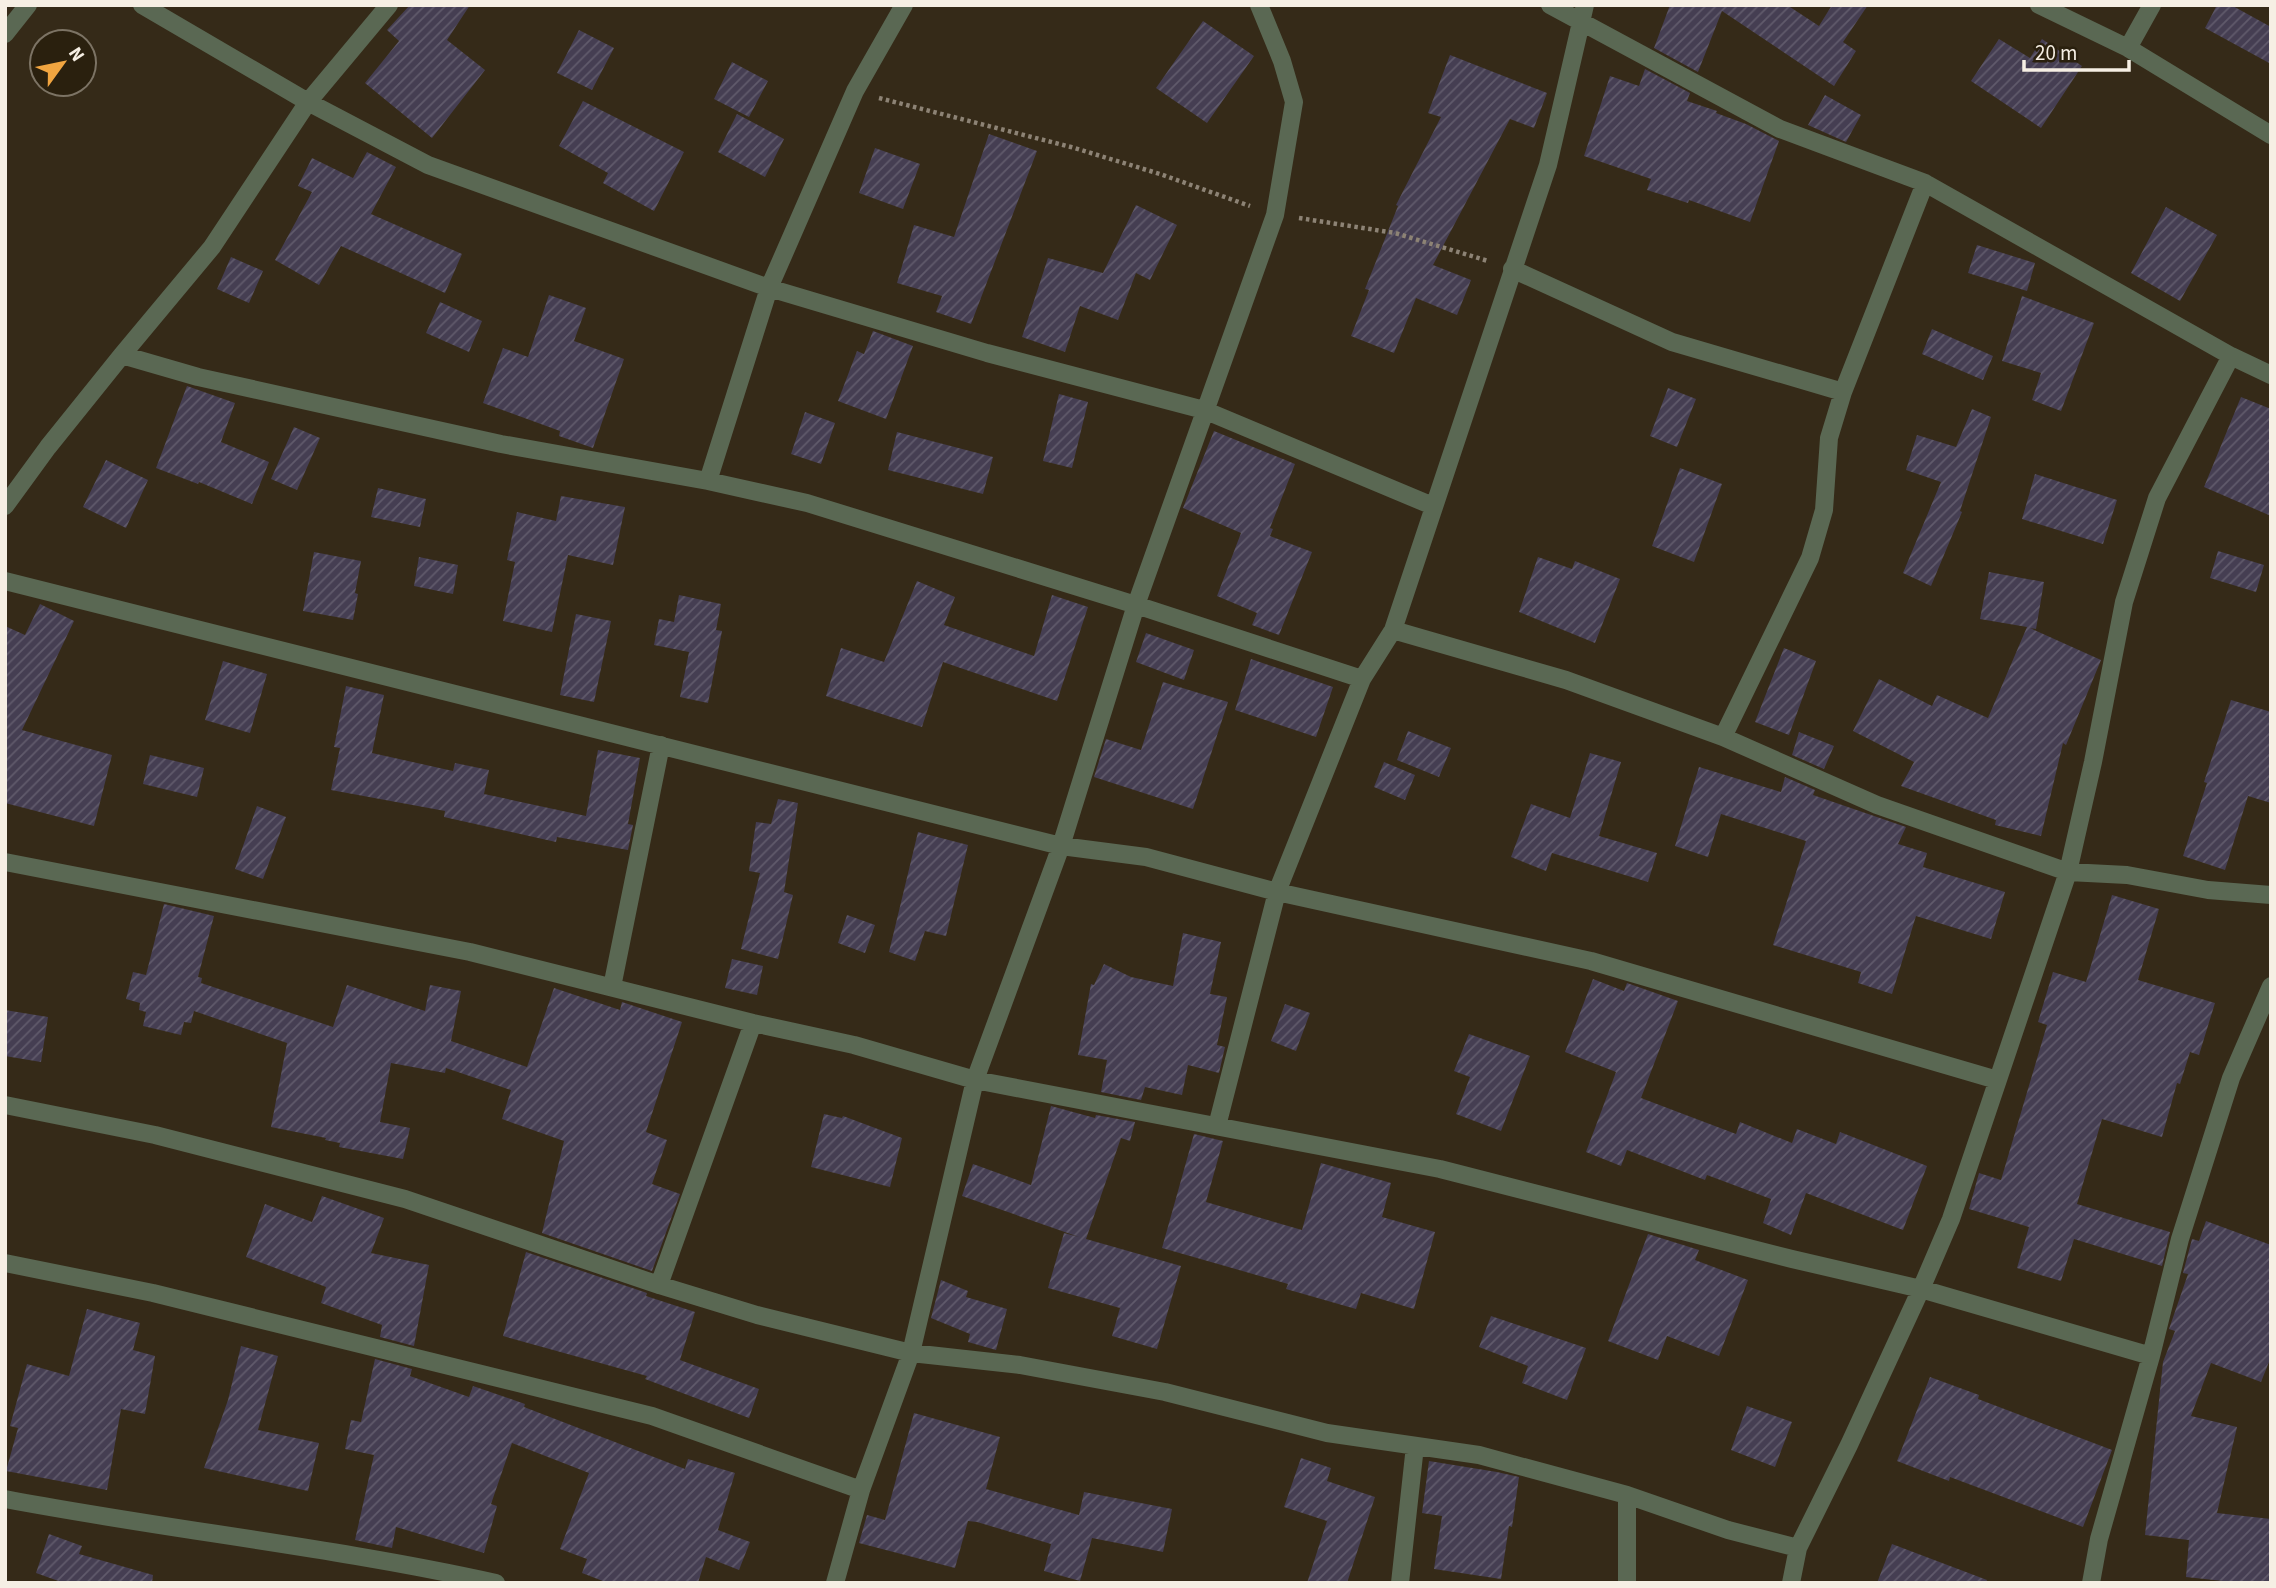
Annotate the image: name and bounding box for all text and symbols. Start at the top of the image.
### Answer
north arrow [28,28,98,98]
scale bar [2024,28,2129,72]
text: 20 m [2035,38,2077,68]
text: N [61,42,91,67]

